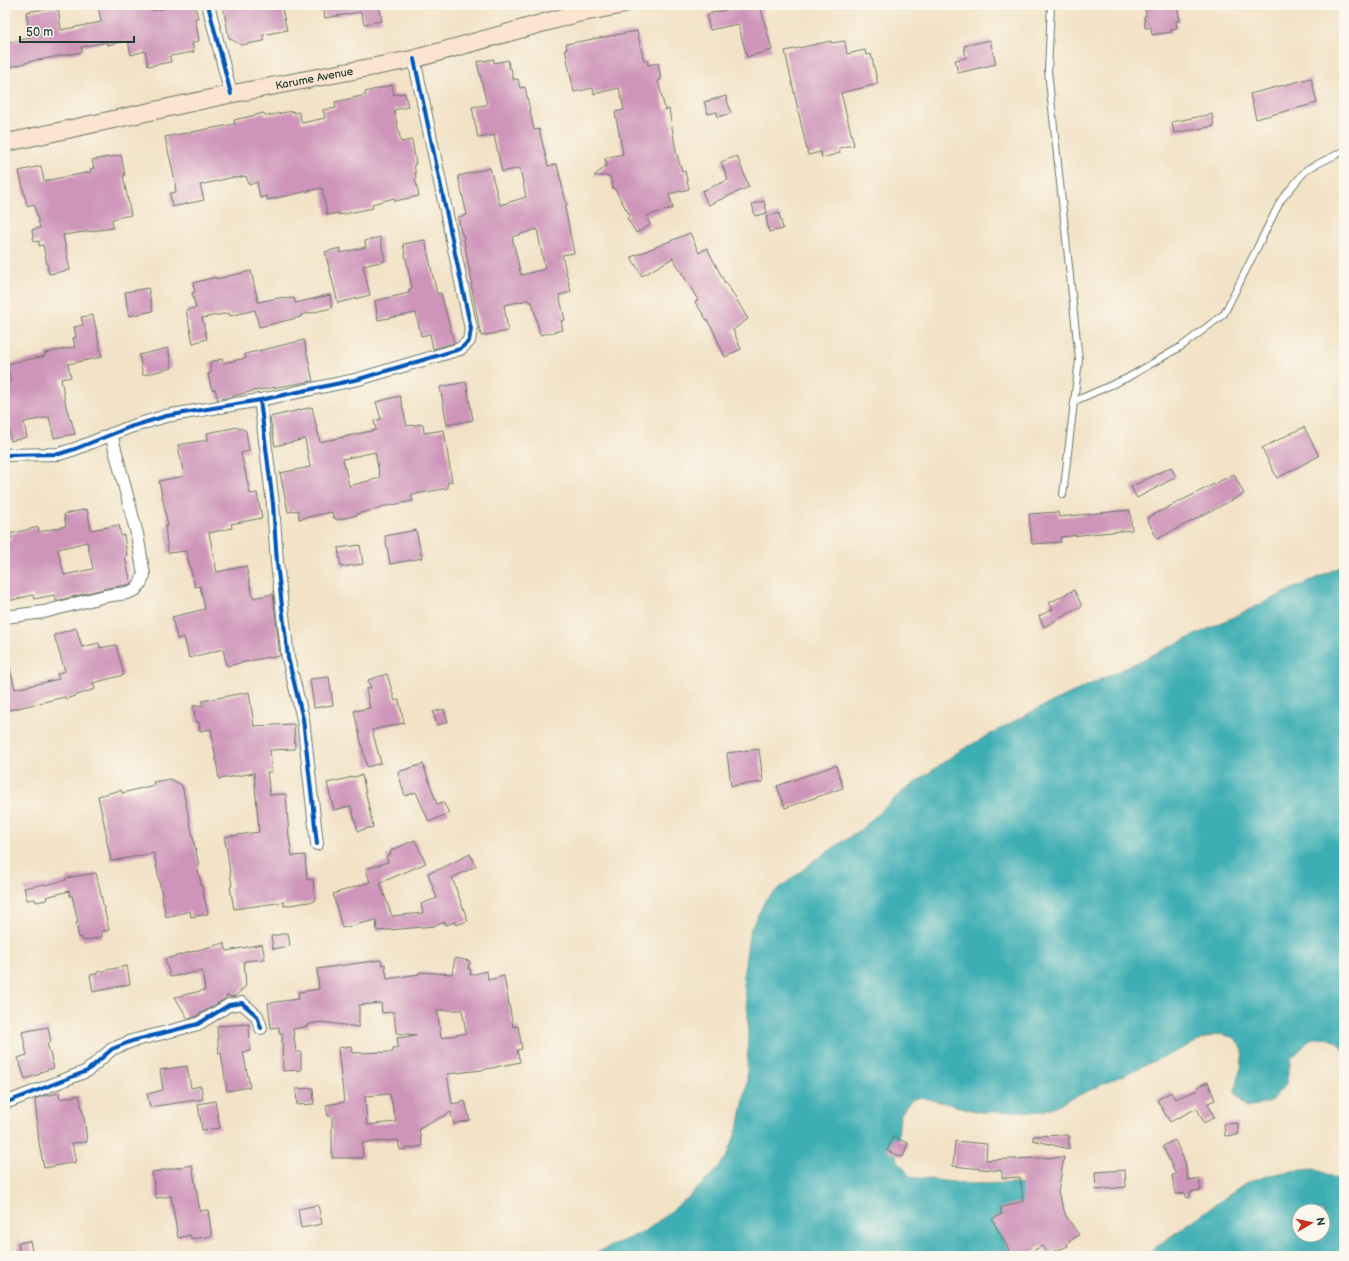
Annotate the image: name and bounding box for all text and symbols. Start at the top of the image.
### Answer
scale bar [20,18,134,44]
text: 50 m [26,25,53,40]
street label: Karume Avenue [274,65,355,92]
north arrow [1291,1203,1331,1243]
text: N [1313,1216,1327,1227]

